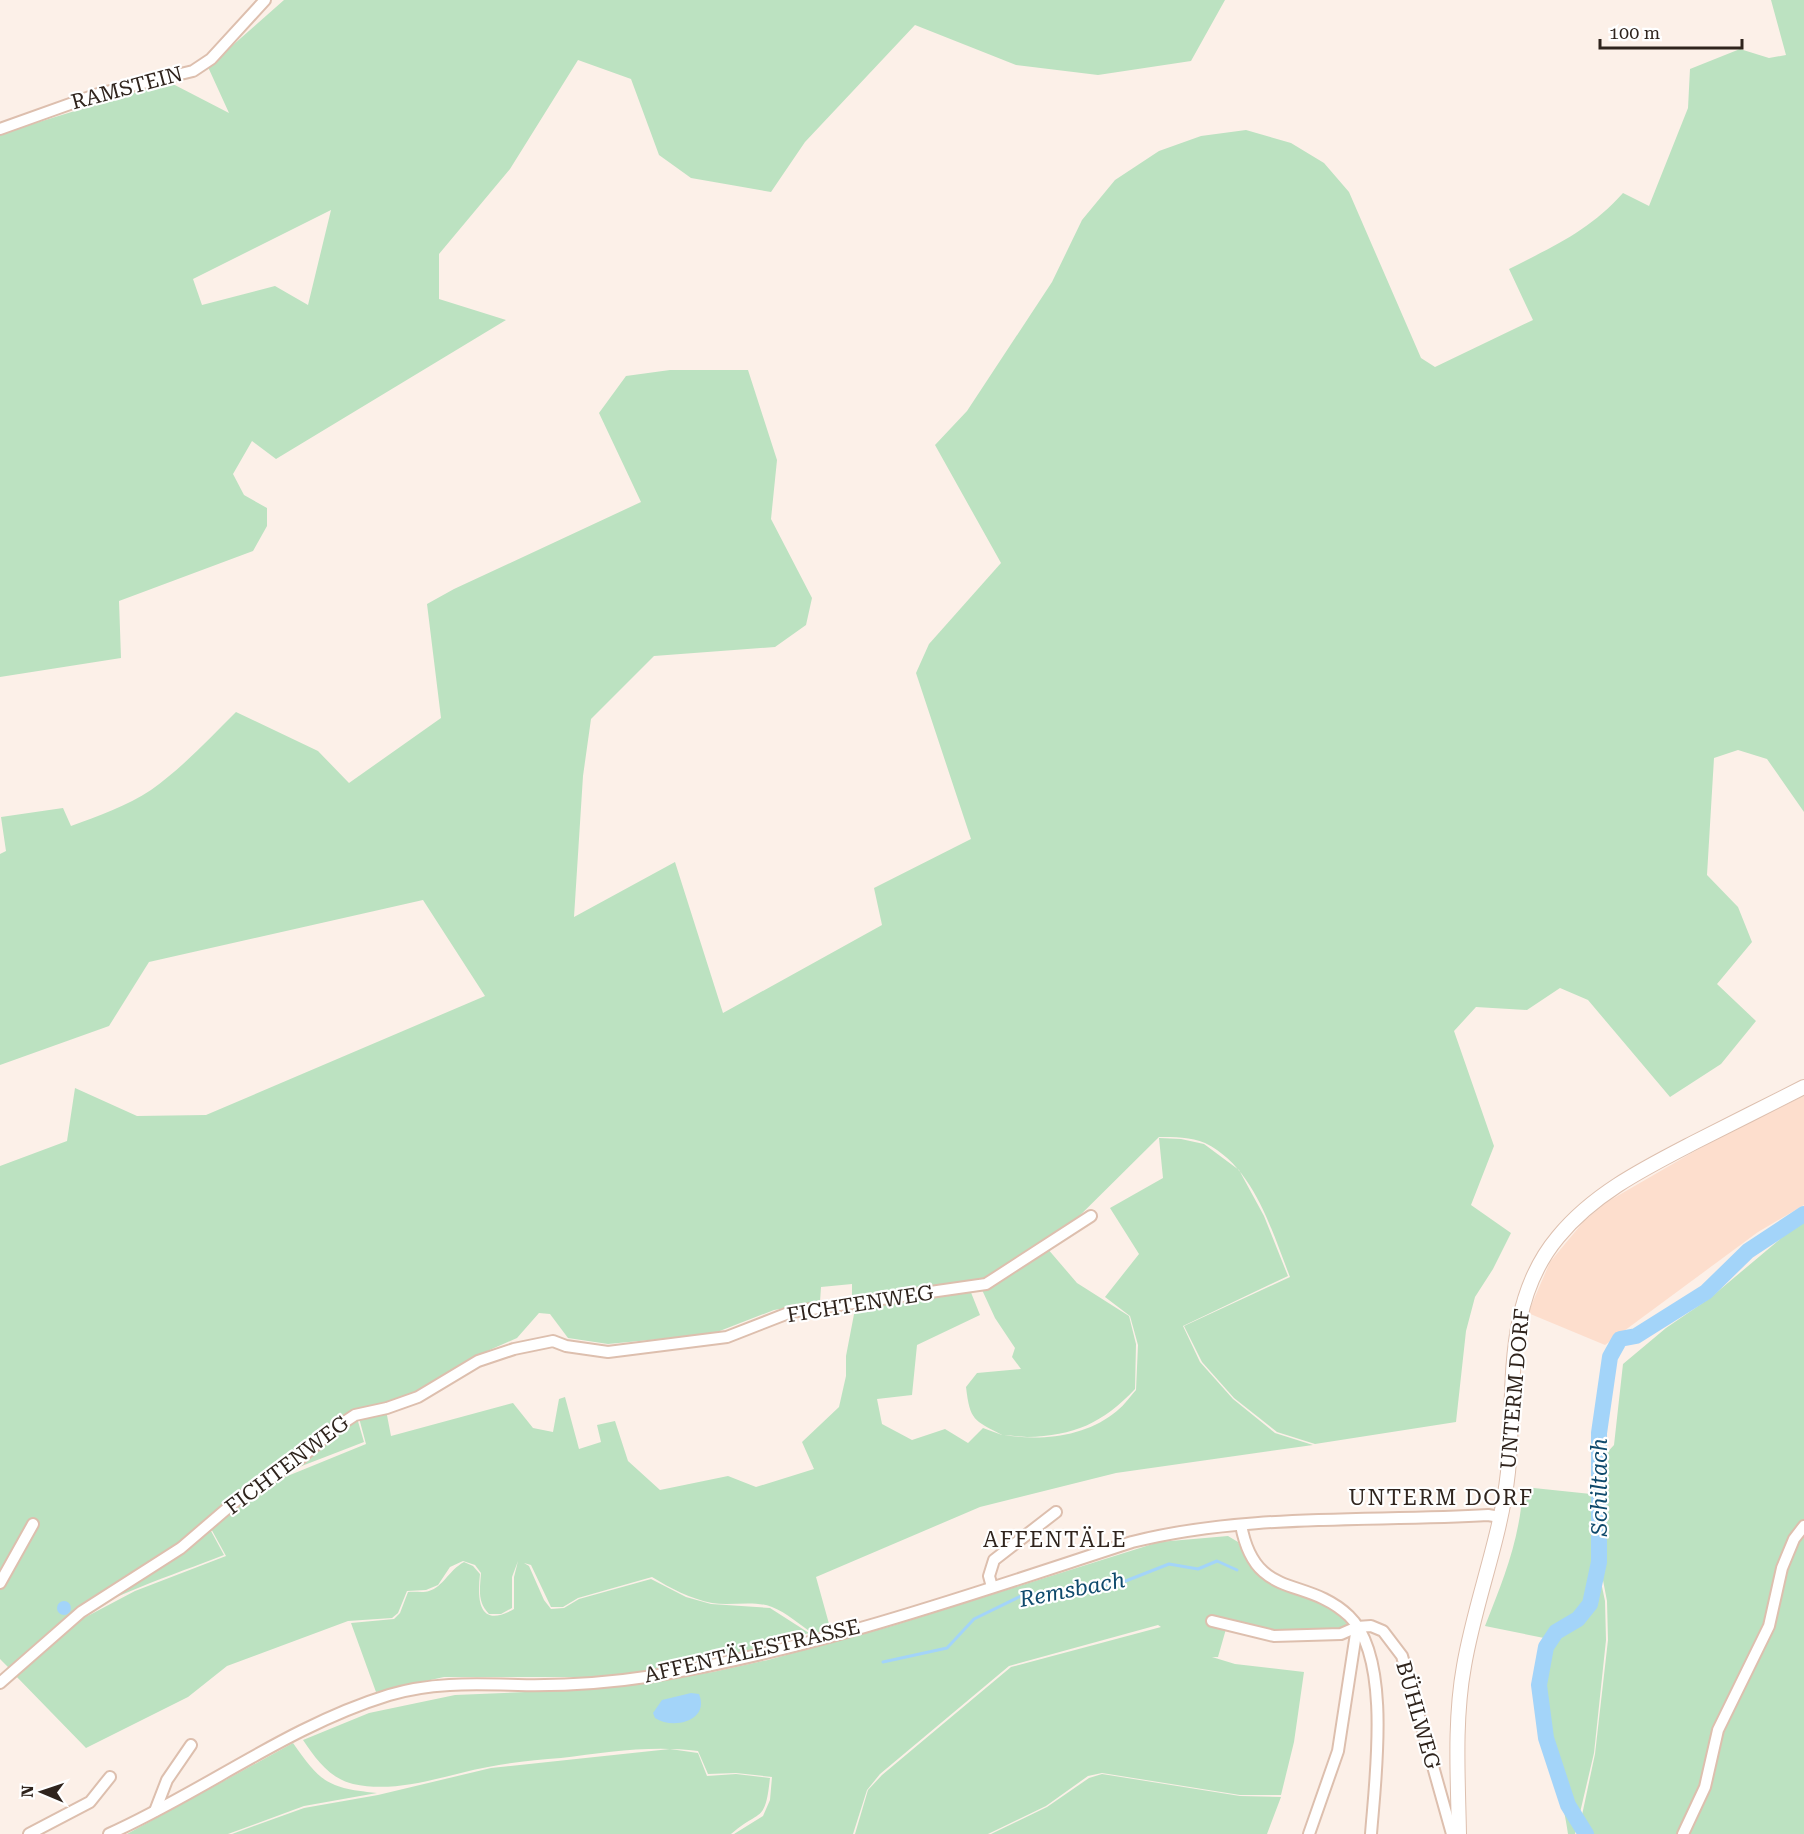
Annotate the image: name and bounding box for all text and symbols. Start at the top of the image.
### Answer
scale bar [1600,12,1742,50]
text: 100 m [1609,22,1660,43]
street label: RAMSTEIN [69,62,186,114]
street label: FICHTENWEG [785,1281,935,1327]
street label: UNTERM DORF [1496,1308,1534,1470]
street label: FICHTENWEG [221,1411,353,1519]
water label: Schiltach [1587,1438,1612,1537]
district label: UNTERM DORF [1348,1485,1534,1510]
district label: AFFENTÄLE [983,1526,1127,1552]
water label: Remsbach [1016,1567,1127,1612]
street label: AFFENTÄLESTRASSE [642,1614,862,1688]
street label: BÜHLWEG [1391,1658,1446,1772]
north arrow [12,1762,72,1822]
text: N [18,1785,37,1798]

